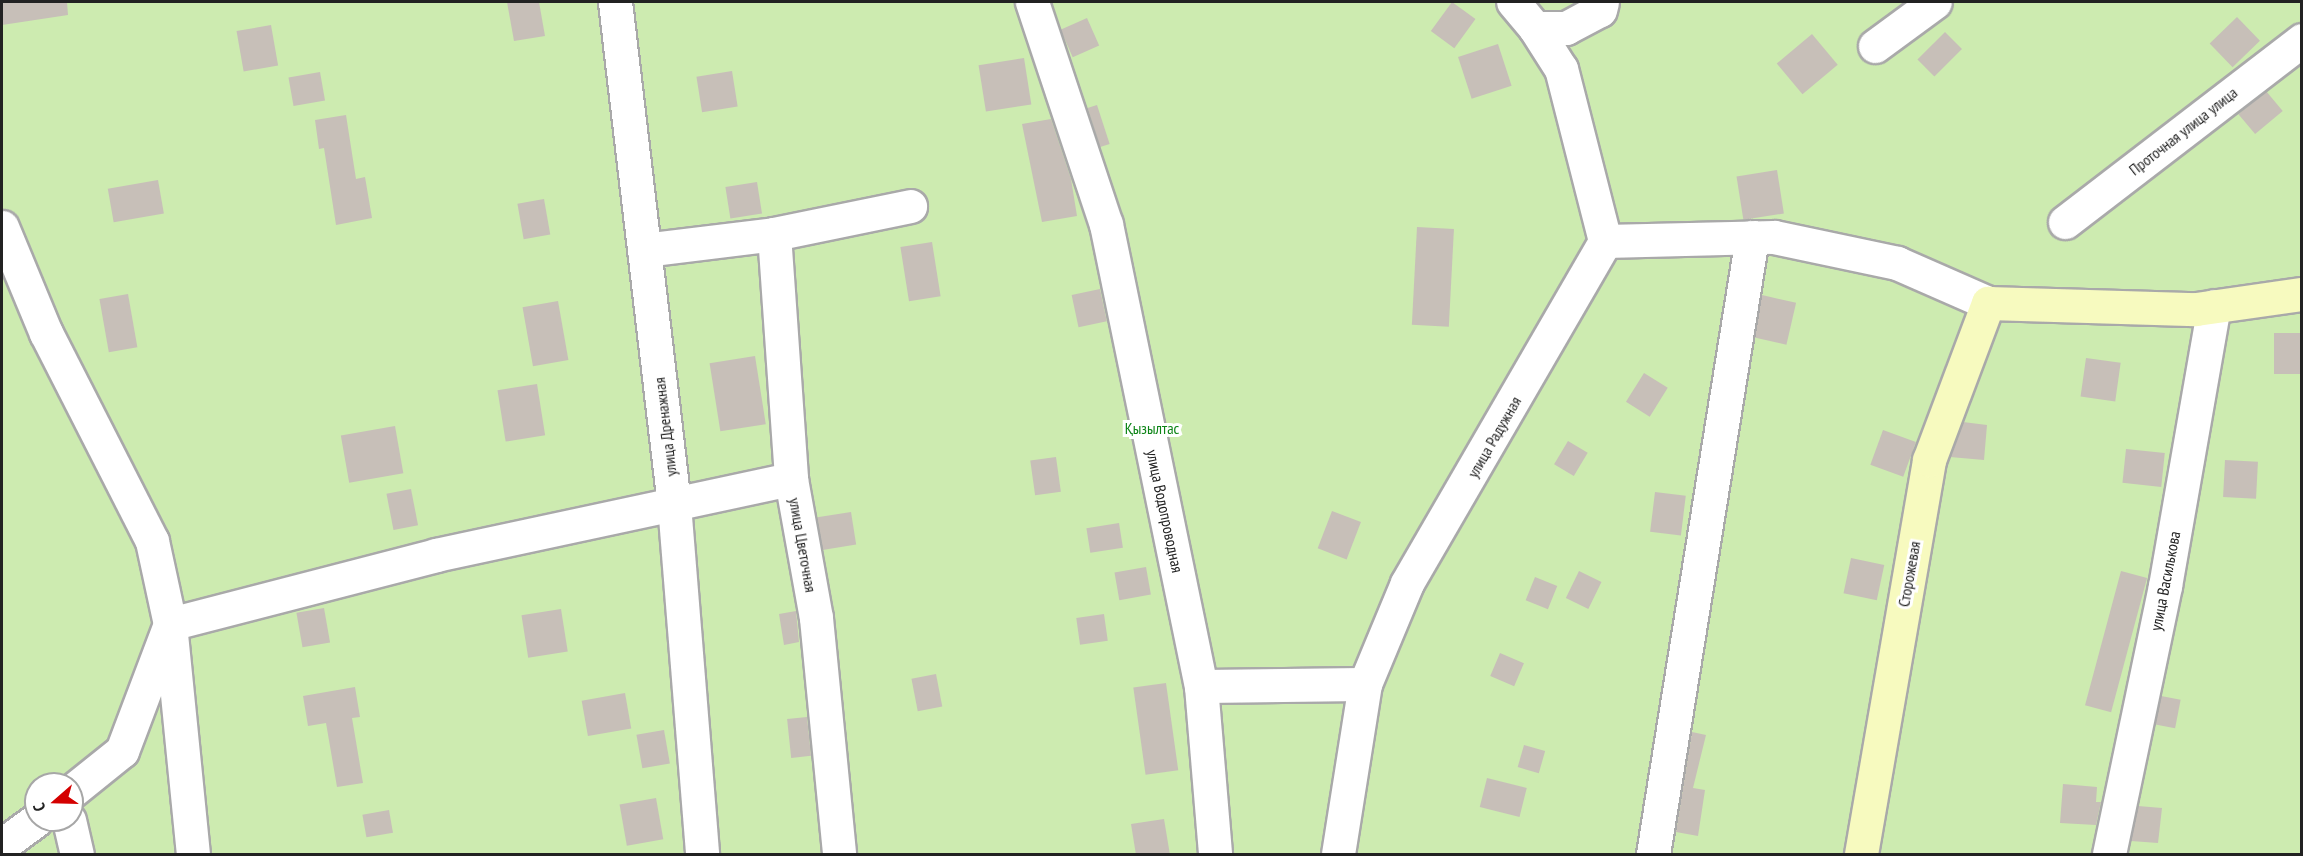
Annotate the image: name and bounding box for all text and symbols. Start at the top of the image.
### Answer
street label: Проточная улица улица [2125,83,2241,179]
street label: улица Дренажная [649,376,681,478]
street label: улица Радужная [1463,393,1525,481]
park label: Қызылтас [1125,418,1179,438]
street label: улица Водопроводная [1143,448,1187,574]
street label: улица Цветочная [785,496,821,594]
street label: улица Василькова [2146,529,2184,633]
street label: Сторожевая [1894,540,1924,608]
north arrow [24,772,84,832]
text: С [28,801,50,814]

